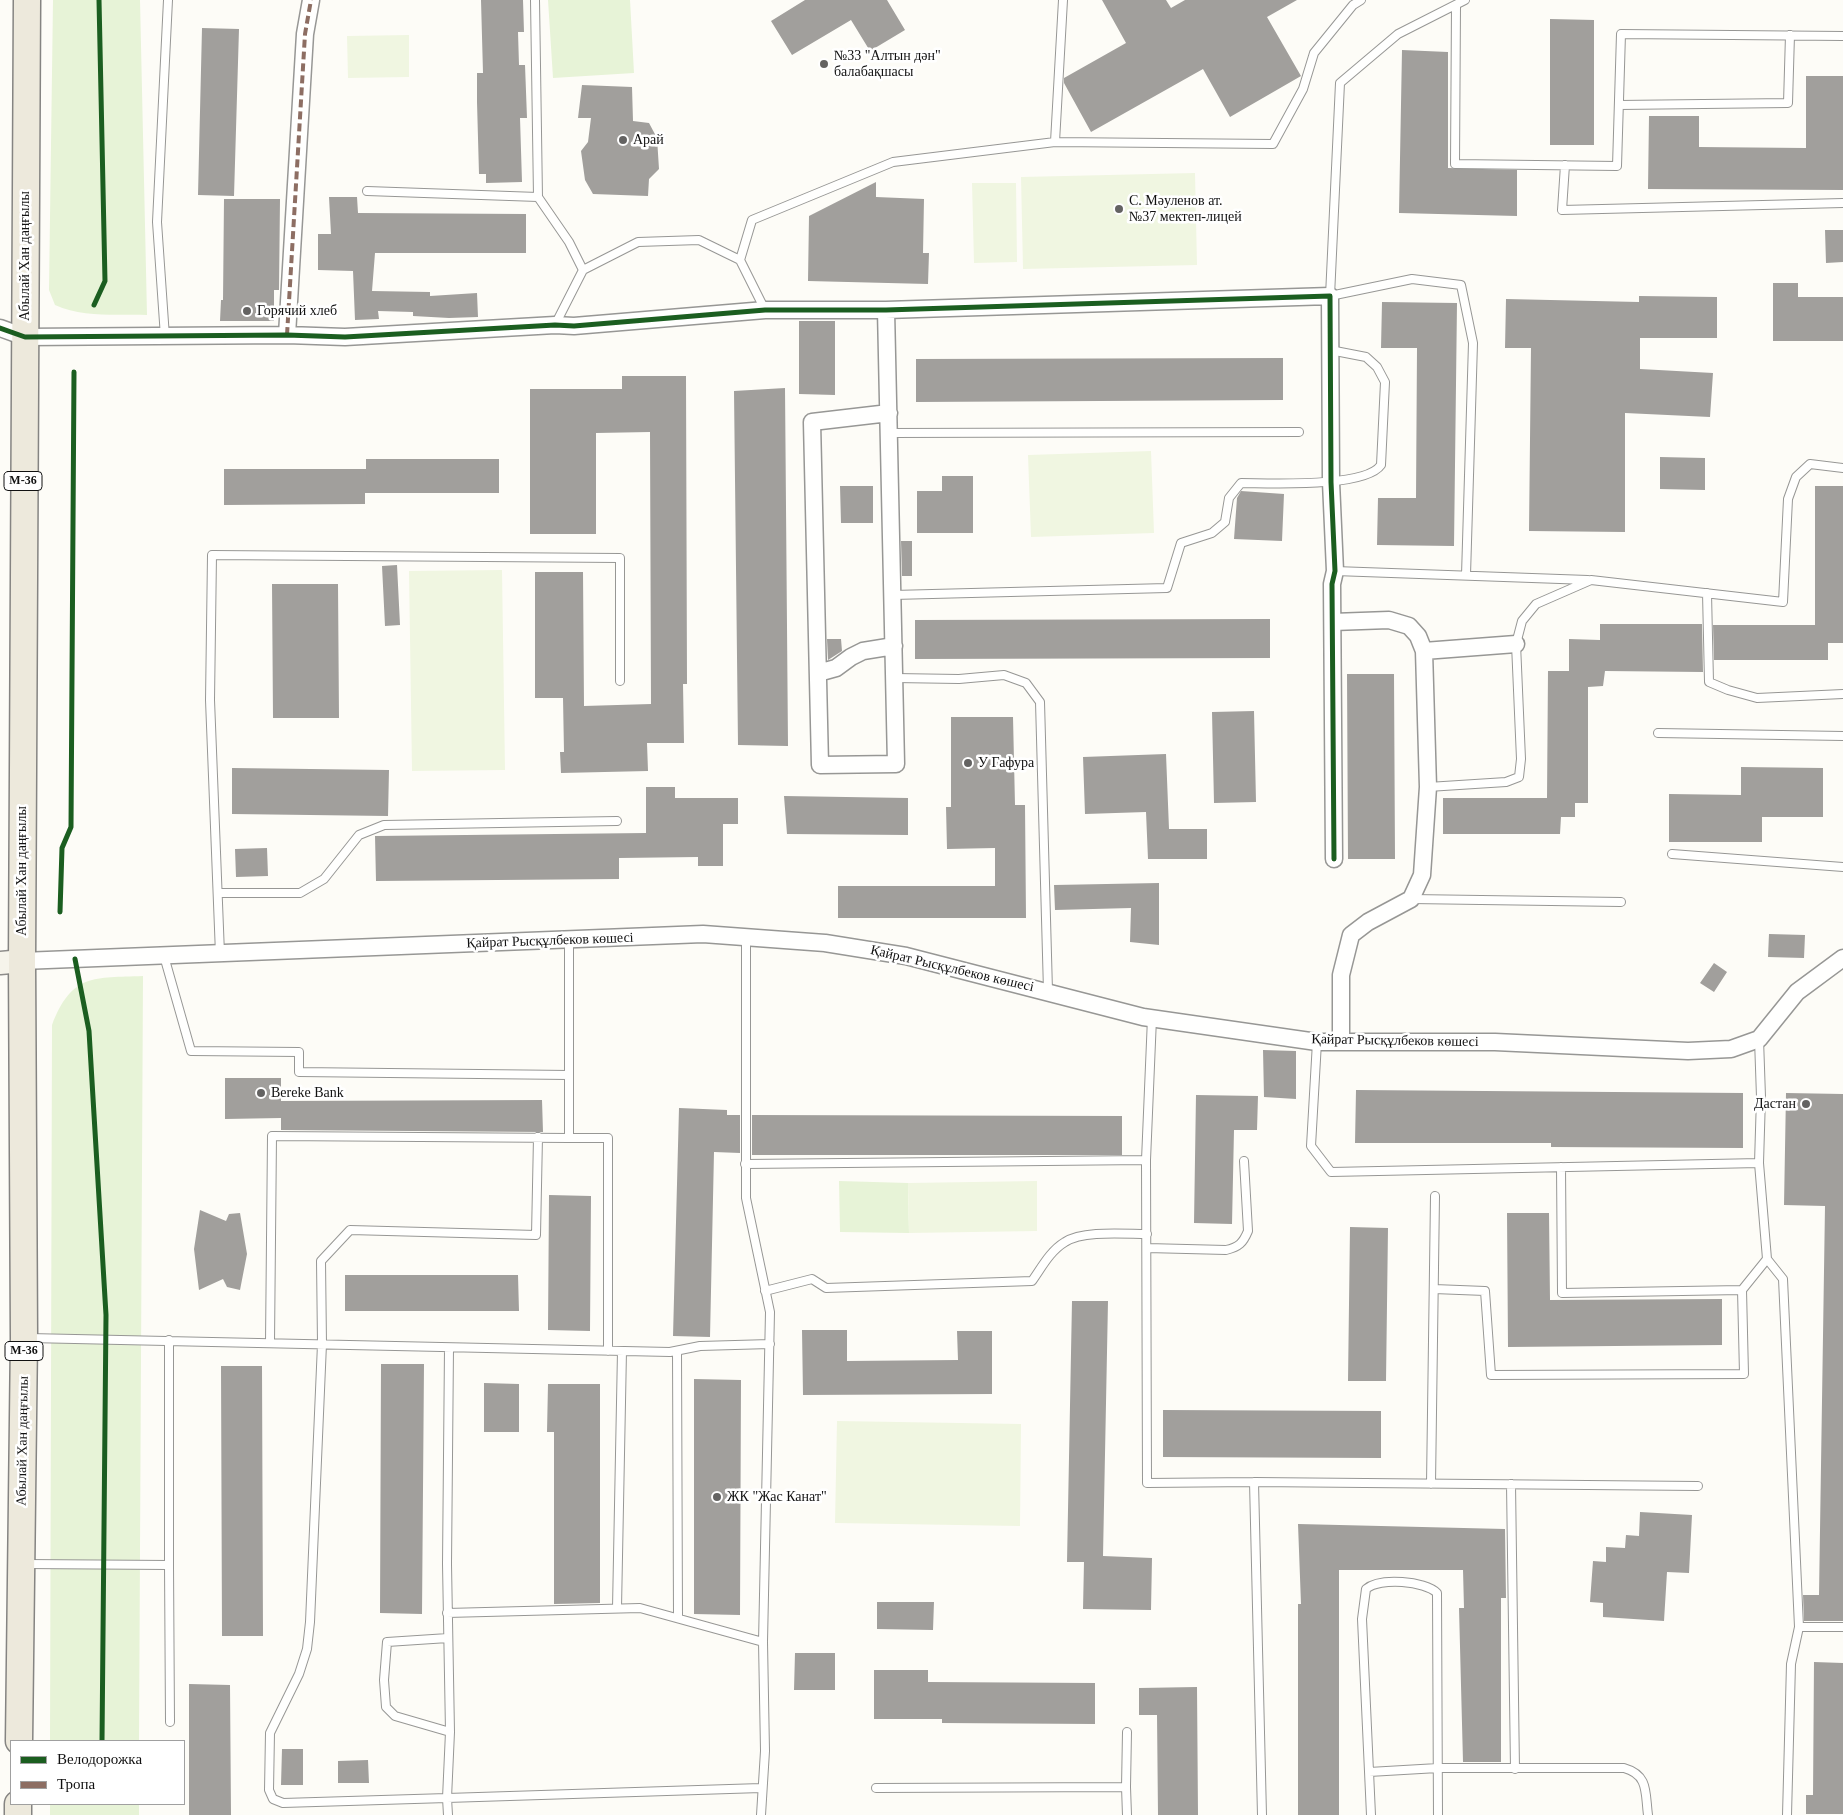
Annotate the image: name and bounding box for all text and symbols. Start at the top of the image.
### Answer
place label: №33 "Алтын дән" балабақшасы [834,48,941,80]
marker: №33 "Алтын дән" балабақшасы [818,58,830,70]
place label: Арай [633,132,664,148]
marker: Арай [617,134,629,146]
street label: Абылай Хан даңғылы [17,191,33,321]
place label: С. Мәуленов ат. №37 мектеп-лицей [1129,193,1242,226]
marker: С. Мәуленов ат. №37 мектеп-лицей [1113,203,1125,215]
place label: Горячий хлеб [257,303,337,319]
marker: Горячий хлеб [241,305,253,317]
road number: M-36 [4,472,42,491]
place label: У Гафура [978,755,1034,771]
marker: У Гафура [962,757,974,769]
street label: Абылай Хан даңғылы [14,806,30,936]
street label: Қайрат Рысқұлбеков көшесі [466,930,634,952]
street label: Қайрат Рысқұлбеков көшесі [869,942,1035,996]
street label: Қайрат Рысқұлбеков көшесі [1311,1031,1479,1051]
place label: Bereke Bank [271,1085,344,1101]
marker: Bereke Bank [255,1087,267,1099]
place label: Дастан [1754,1096,1796,1112]
marker: Дастан [1800,1098,1812,1110]
road number: M-36 [5,1342,43,1360]
street label: Абылай Хан даңғылы [13,1376,33,1506]
place label: ЖК "Жас Канат" [727,1489,827,1505]
marker: ЖК "Жас Канат" [711,1491,723,1503]
legend [10,1740,185,1805]
text: Велодорожка [57,1751,142,1767]
text: Тропа [57,1776,95,1792]

